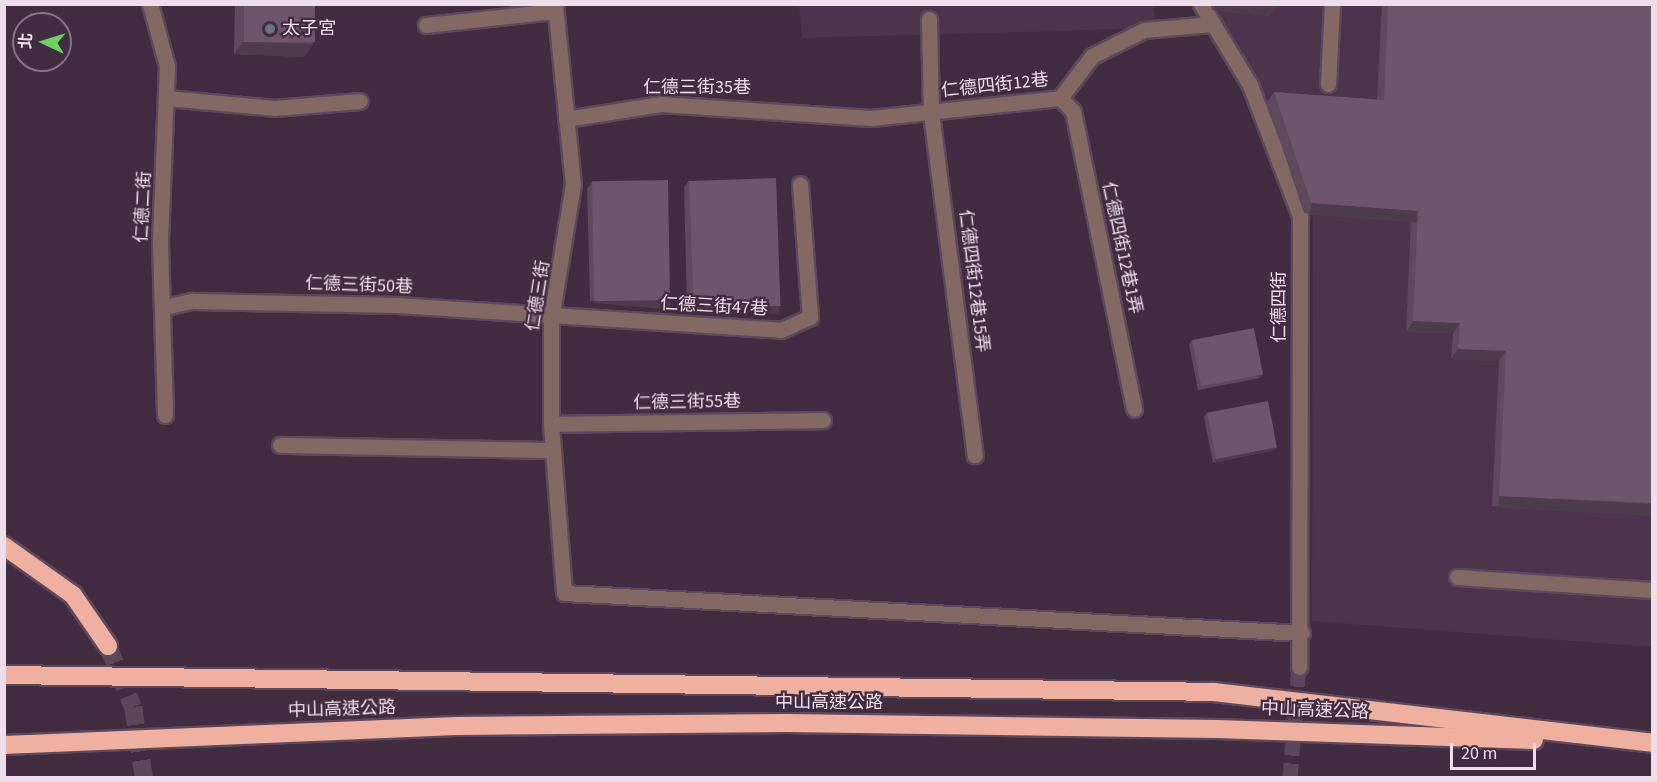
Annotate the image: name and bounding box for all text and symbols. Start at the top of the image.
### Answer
north arrow [12,12,72,72]
place label: 太子宮 [282,18,336,40]
marker: 太子宮 [263,22,277,36]
text: 北 [15,32,38,50]
street label: 仁德四街12巷 [940,70,1050,102]
street label: 仁德三街35巷 [643,77,751,99]
street label: 仁德二街 [131,170,157,244]
street label: 仁德四街12巷1弄 [1096,180,1146,316]
street label: 仁德四街12巷15弄 [954,208,992,354]
street label: 仁德三街 [523,259,555,333]
street label: 仁德四街 [1269,271,1291,343]
street label: 仁德三街50巷 [305,273,413,299]
street label: 仁德三街47巷 [660,293,768,321]
street label: 仁德三街55巷 [633,391,741,415]
street label: 中山高速公路 [775,692,883,714]
street label: 中山高速公路 [288,697,396,723]
street label: 中山高速公路 [1261,698,1369,724]
scale bar [1453,731,1538,769]
text: 20 m [1461,741,1497,766]

